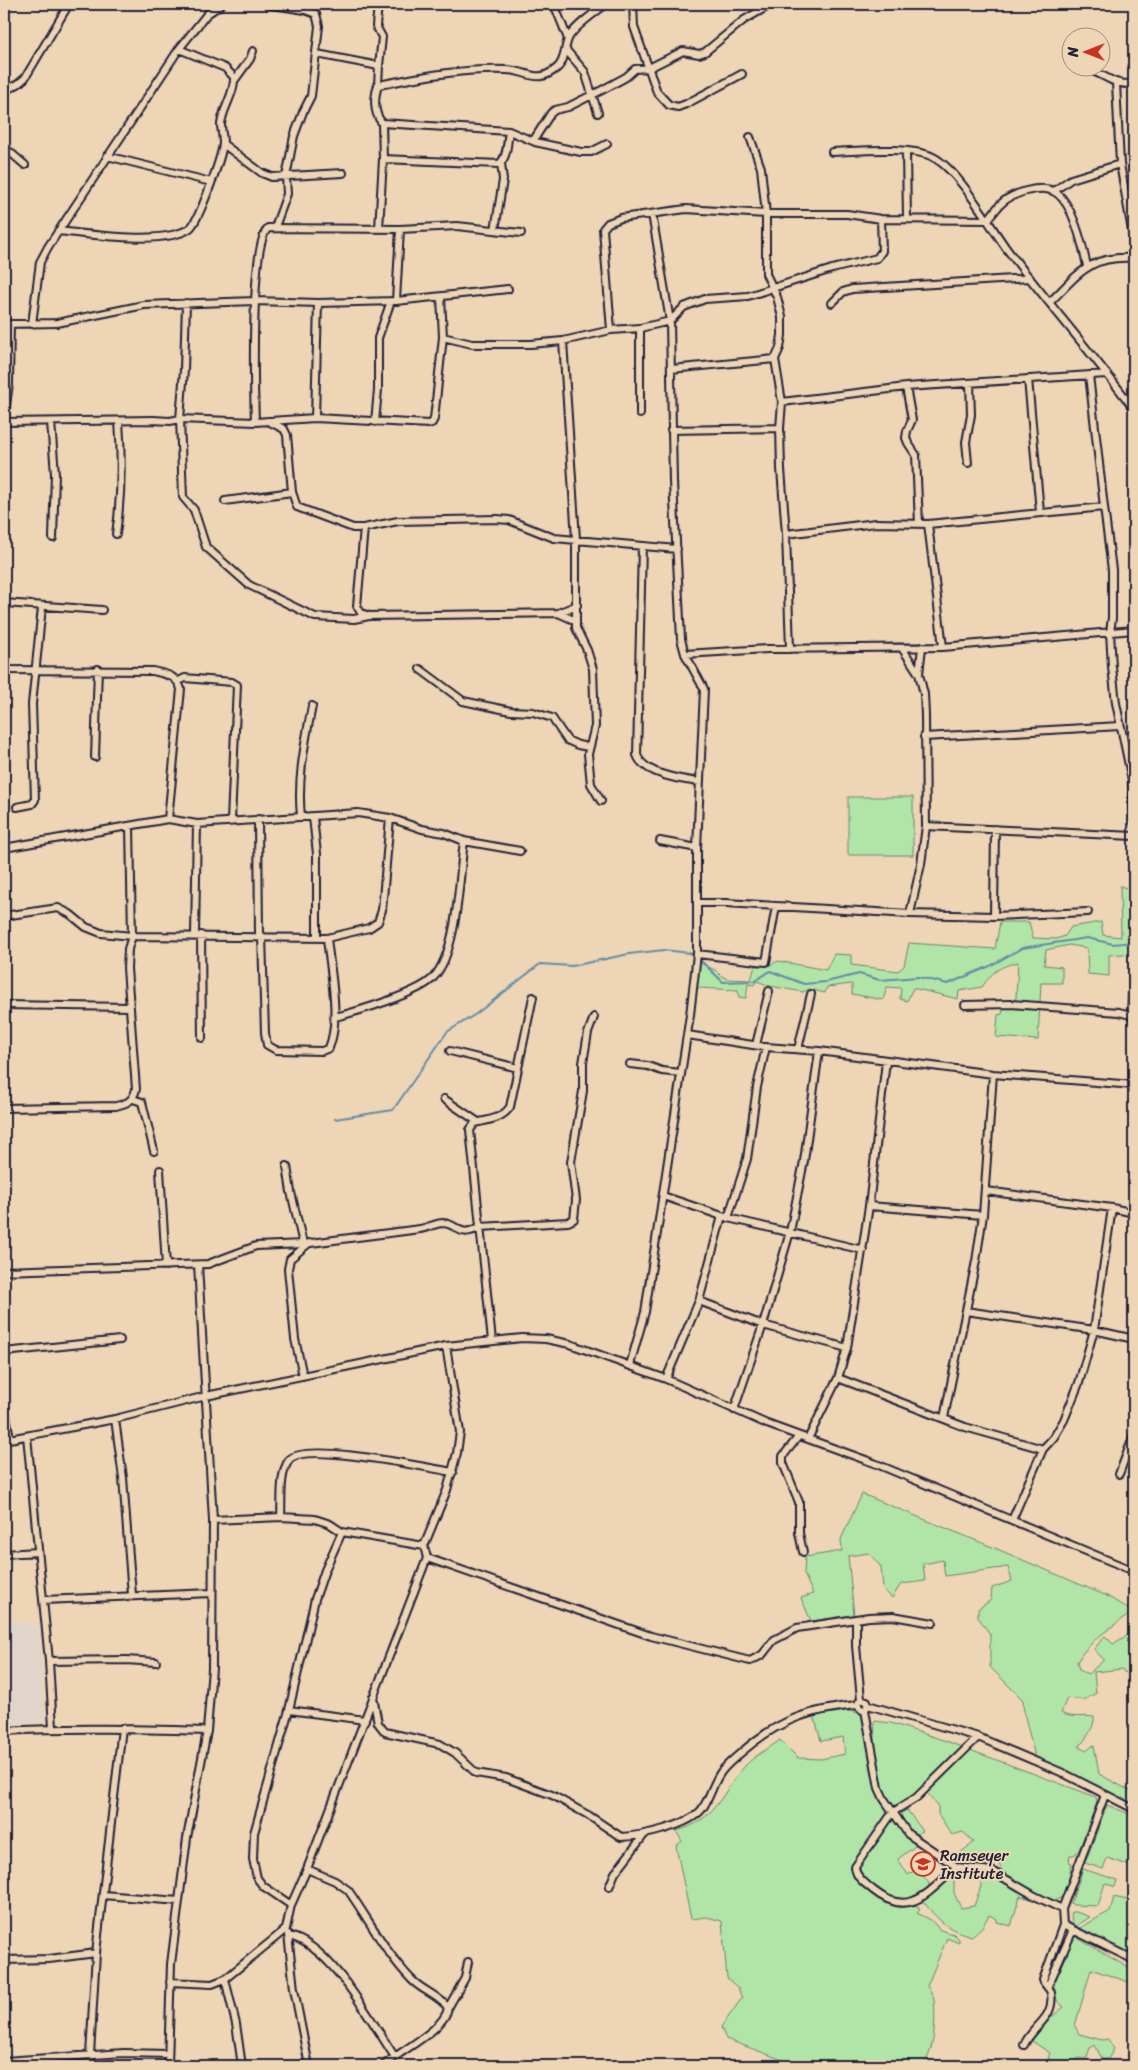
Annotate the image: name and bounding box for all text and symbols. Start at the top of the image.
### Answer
north arrow [1060,28,1110,78]
text: N [1061,47,1086,58]
place label: Ramseyer Institute [939,1841,1010,1888]
school or university icon: Ramseyer Institute [910,1851,936,1877]

